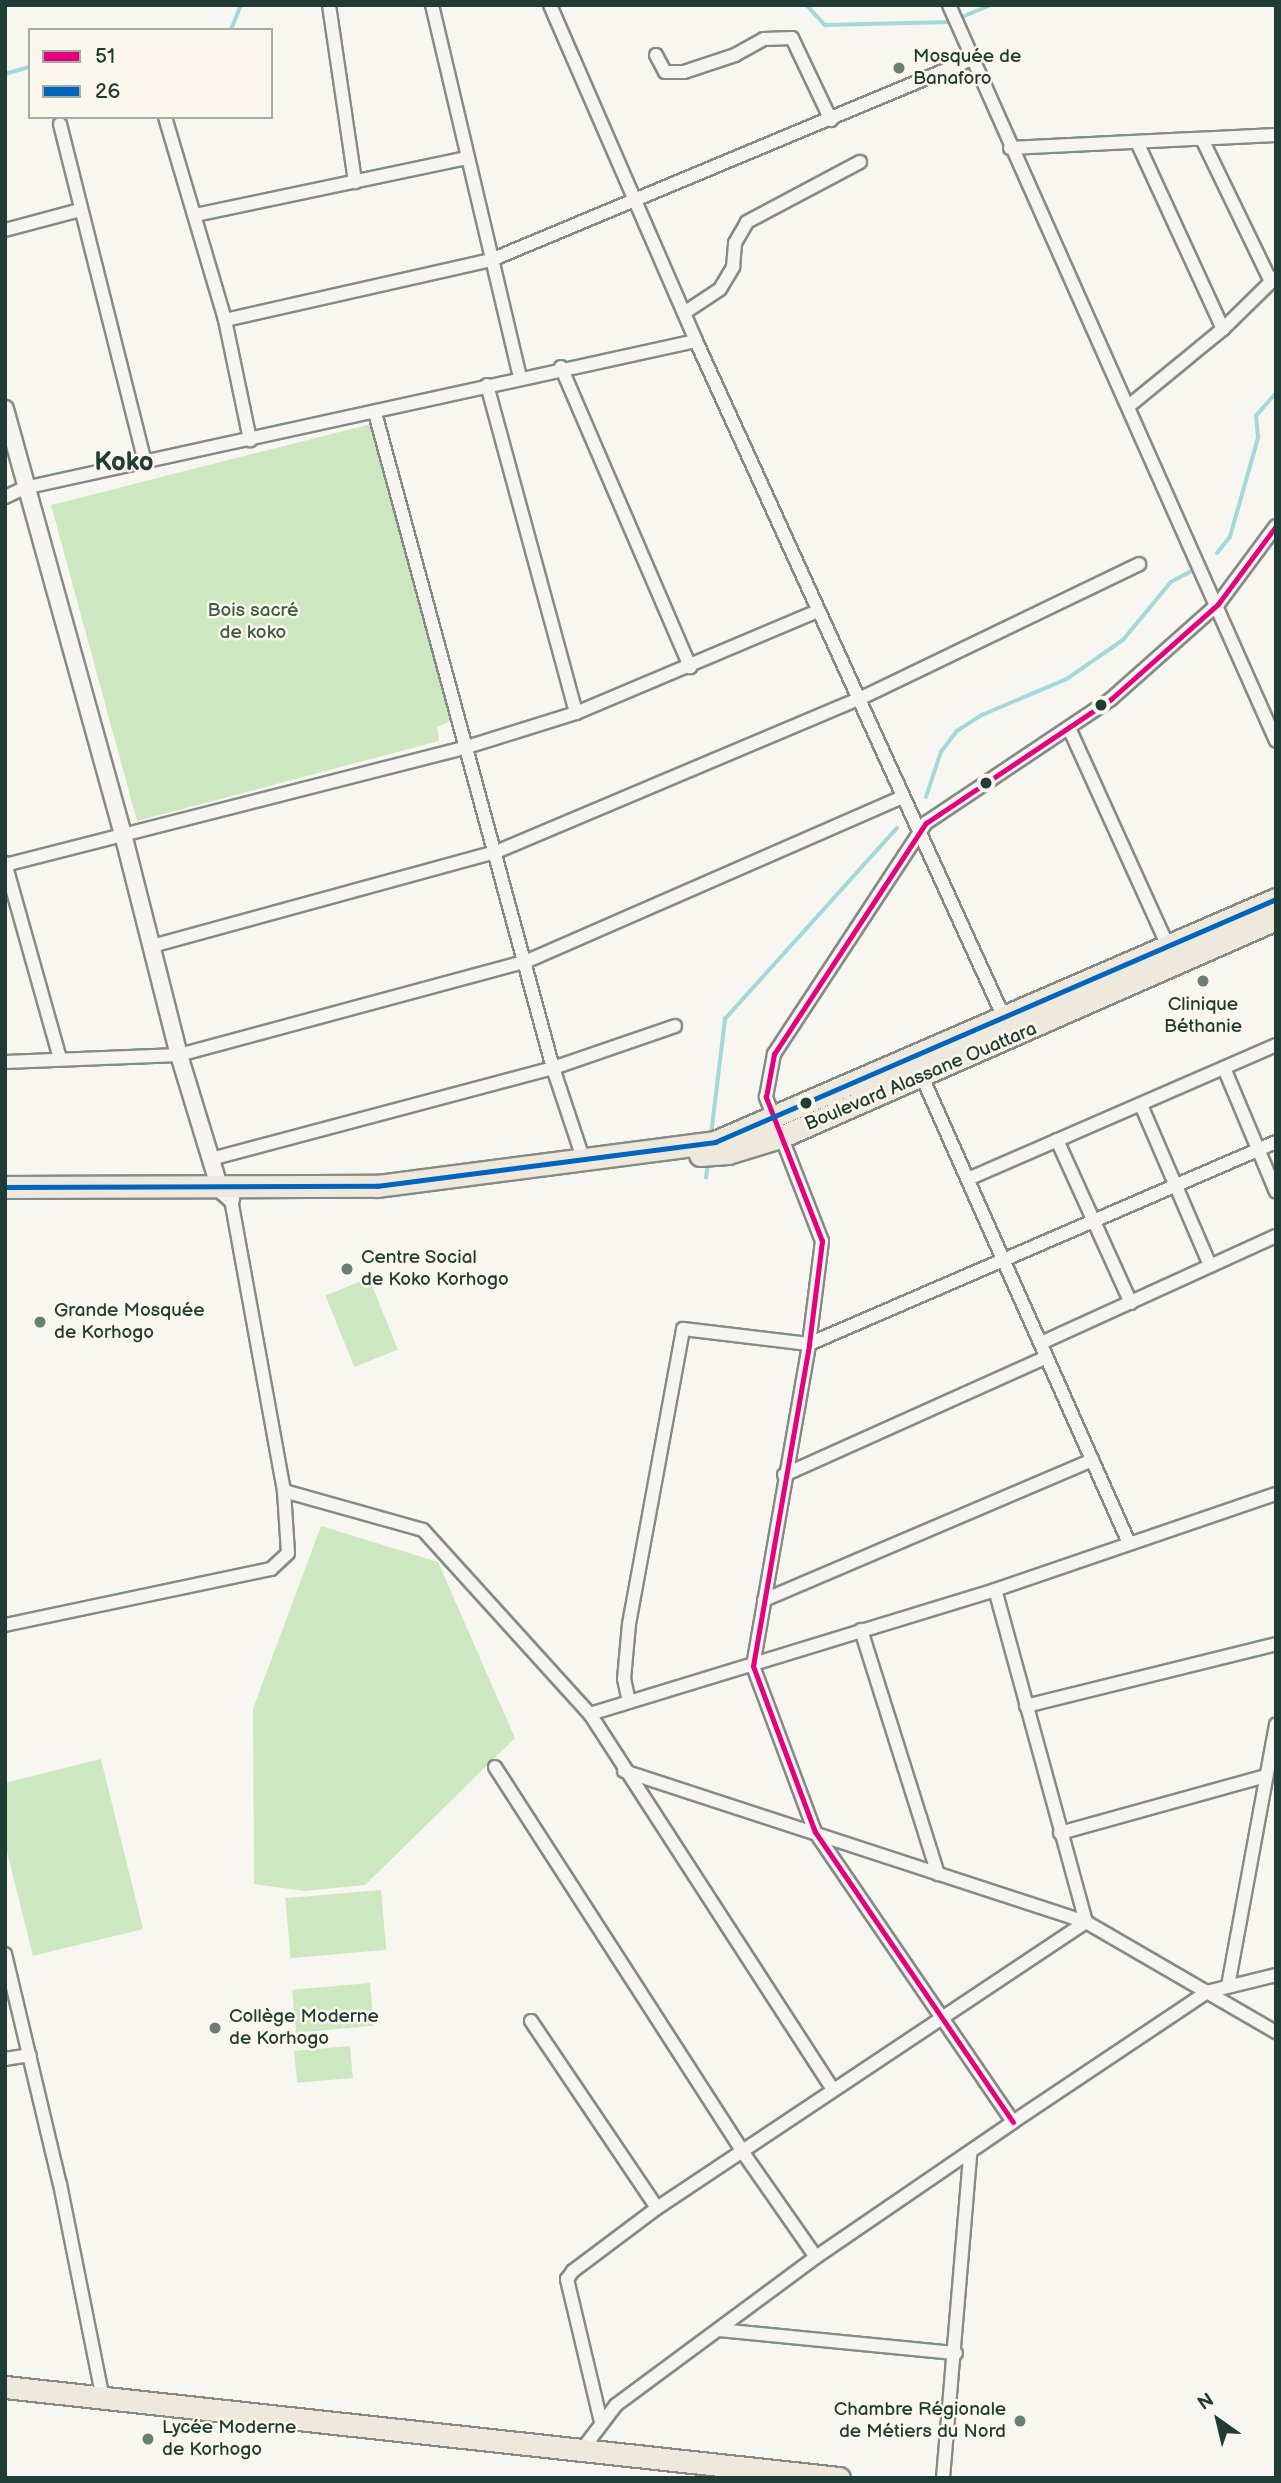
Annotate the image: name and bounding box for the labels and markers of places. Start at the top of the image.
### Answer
place label: Mosquée de Banaforo [913,46,1021,90]
marker: Mosquée de Banaforo [891,60,907,76]
unlabelled marker [1094,698,1108,712]
unlabelled marker [979,776,993,790]
marker: Clinique Béthanie [1193,971,1213,991]
place label: Clinique Béthanie [1164,994,1242,1038]
unlabelled marker [799,1096,813,1110]
place label: Centre Social de Koko Korhogo [361,1247,509,1291]
marker: Centre Social de Koko Korhogo [339,1261,355,1277]
place label: Grande Mosquée de Korhogo [54,1300,204,1344]
marker: Grande Mosquée de Korhogo [32,1314,48,1330]
place label: Collège Moderne de Korhogo [229,2006,379,2050]
marker: Collège Moderne de Korhogo [207,2020,223,2036]
place label: Chambre Régionale de Métiers du Nord [834,2399,1006,2443]
marker: Chambre Régionale de Métiers du Nord [1012,2413,1028,2429]
place label: Lycée Moderne de Korhogo [162,2417,296,2461]
marker: Lycée Moderne de Korhogo [140,2431,156,2447]

